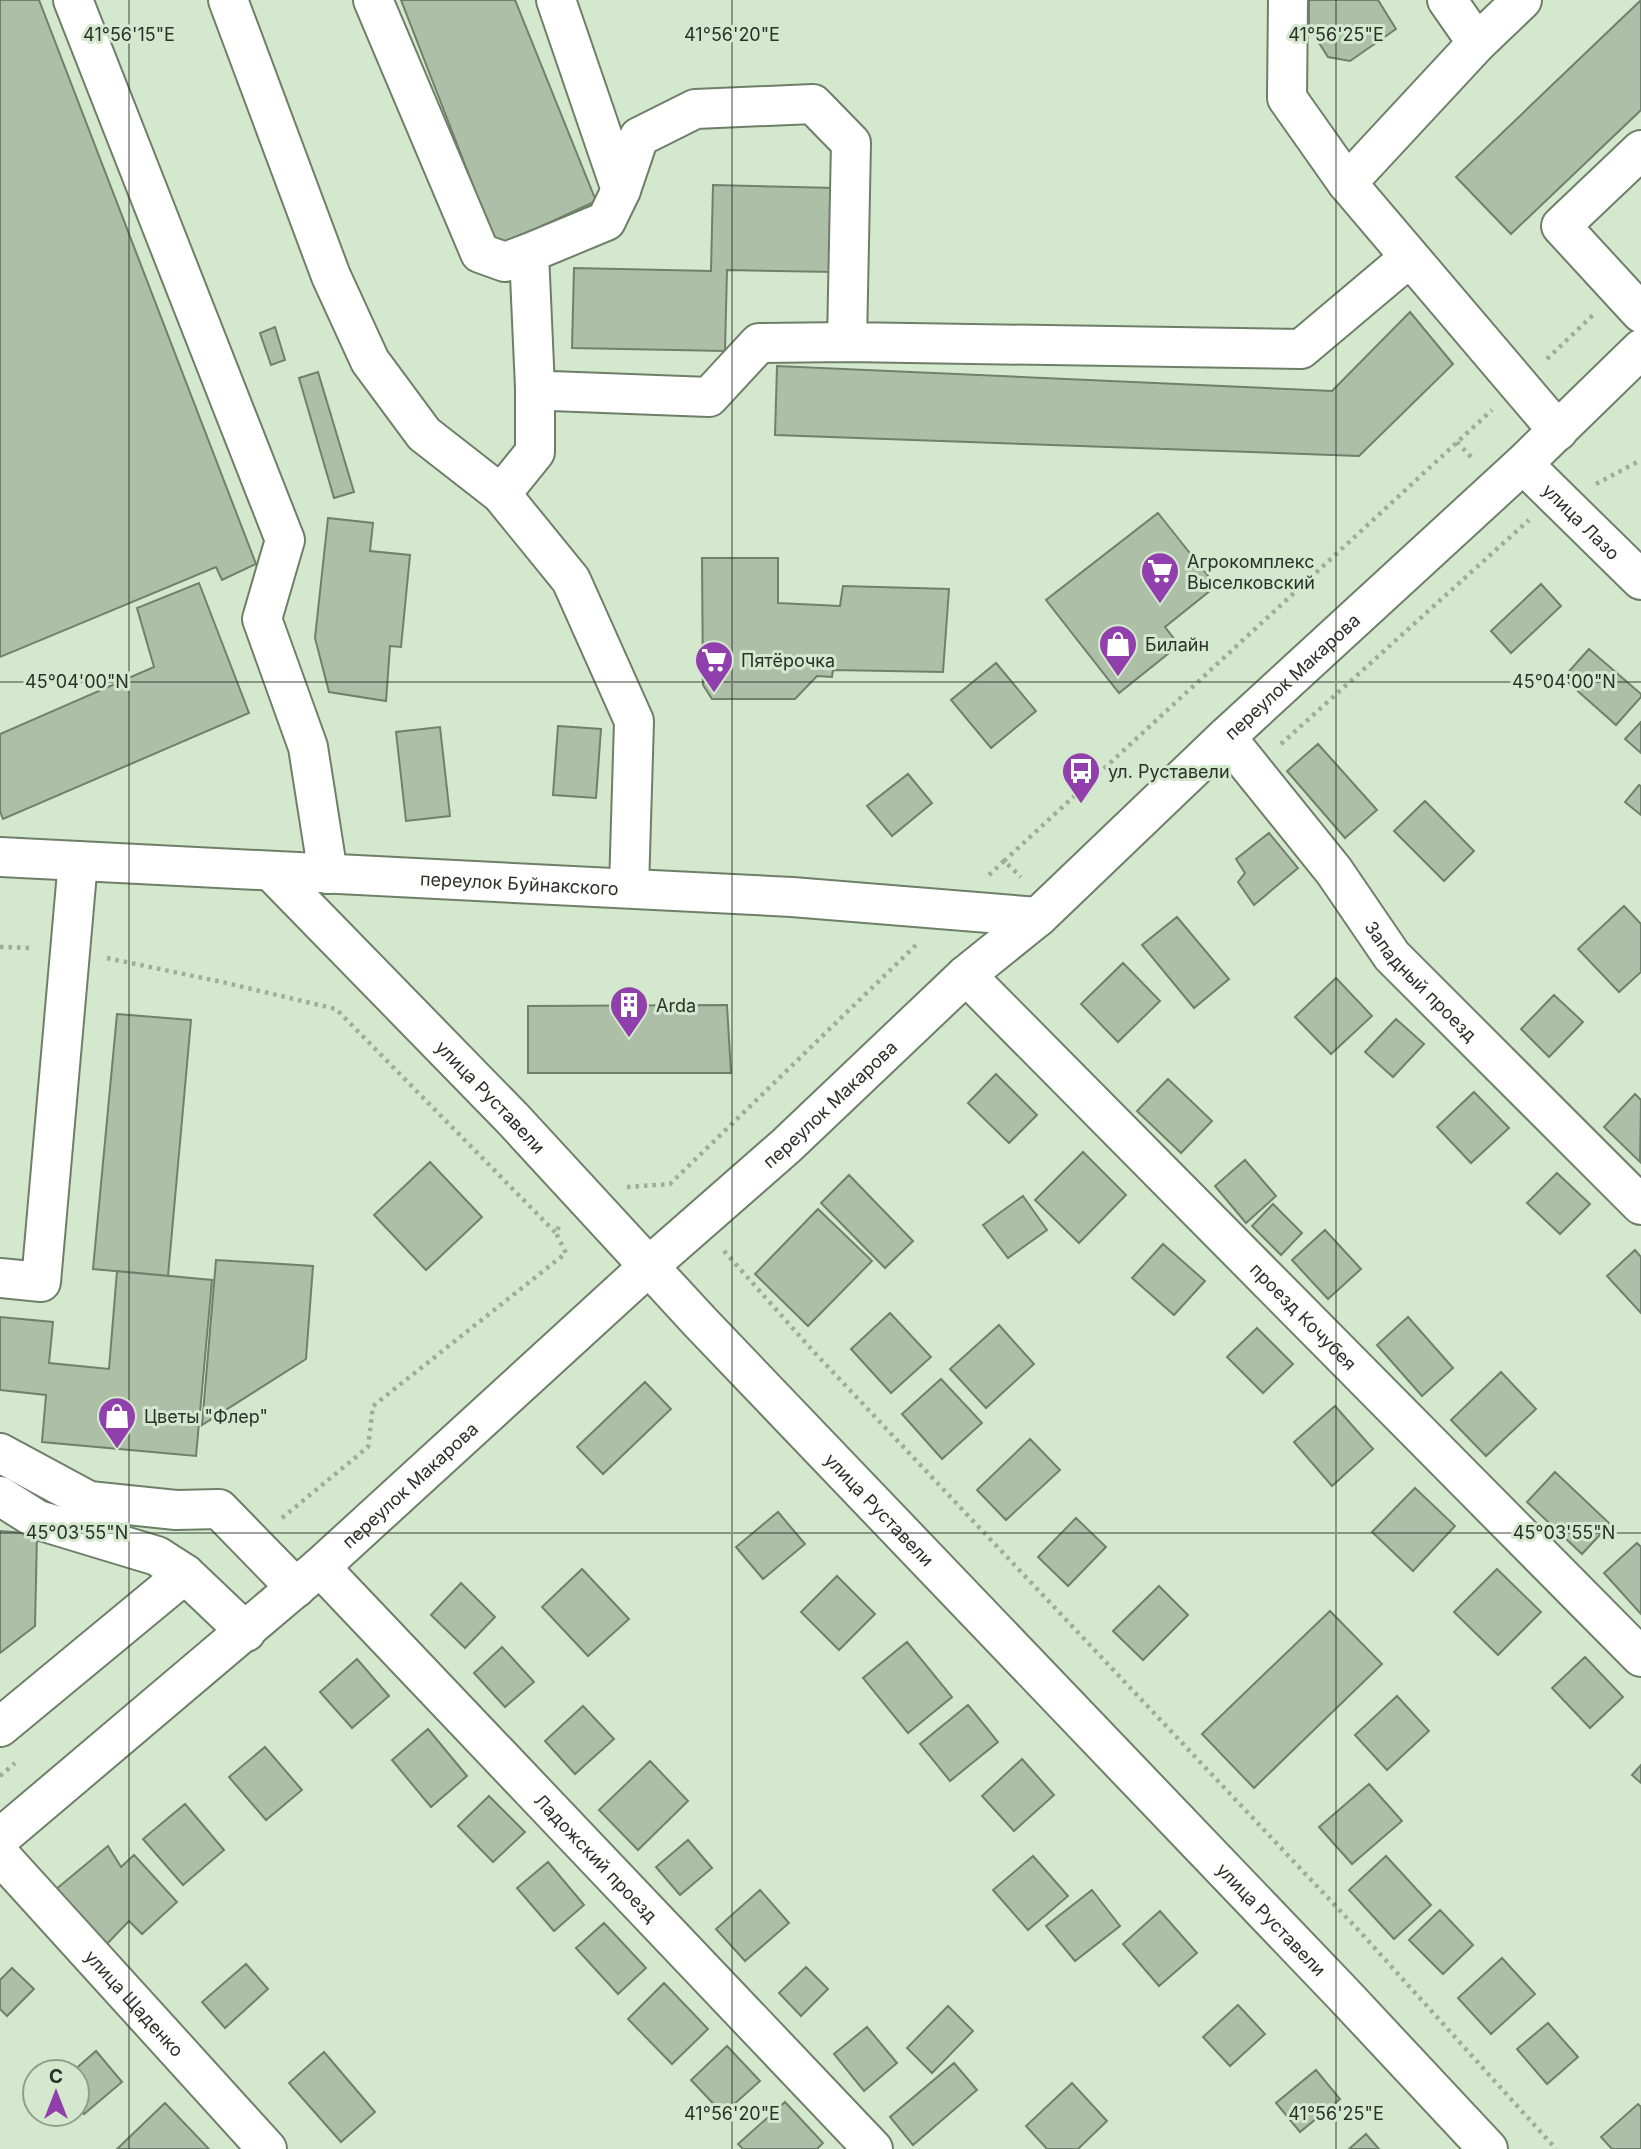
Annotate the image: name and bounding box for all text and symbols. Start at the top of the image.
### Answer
text: 41°56'15"E [83,24,175,45]
text: 41°56'20"E [684,24,780,45]
text: 41°56'25"E [1288,24,1384,45]
street label: улица Лазо [1539,479,1624,564]
supermarket icon: Агрокомплекс Выселковский [1139,550,1181,605]
place label: Агрокомплекс Выселковский [1187,551,1315,593]
street label: переулок Макарова [1220,609,1364,744]
shop icon: Билайн [1097,623,1139,678]
place label: Билайн [1145,634,1209,655]
supermarket icon: Пятёрочка [693,639,735,694]
place label: Пятёрочка [741,650,835,671]
text: 45°04'00"N [25,671,129,692]
text: 45°04'00"N [1512,671,1616,692]
bus stop icon: ул. Руставели [1060,750,1102,805]
place label: ул. Руставели [1108,761,1230,782]
street label: переулок Буйнакского [419,868,619,899]
street label: Западный проезд [1361,917,1481,1045]
building icon: Arda [608,984,650,1039]
place label: Arda [656,995,696,1016]
street label: улица Руставели [432,1036,549,1157]
street label: переулок Макарова [759,1036,901,1172]
street label: проезд Кочубея [1246,1258,1361,1374]
shop icon: Цветы "Флер" [96,1395,138,1450]
place label: Цветы "Флер" [144,1406,268,1427]
street label: переулок Макарова [338,1418,482,1552]
street label: улица Руставели [821,1449,938,1570]
text: 45°03'55"N [26,1522,128,1543]
text: 45°03'55"N [1513,1522,1615,1543]
street label: Ладожский проезд [530,1789,662,1926]
street label: улица Руставели [1213,1858,1330,1980]
street label: улица Щаденко [81,1945,188,2061]
north arrow [21,2058,91,2128]
text: С [49,2065,63,2088]
text: 41°56'20"E [684,2103,780,2124]
text: 41°56'25"E [1288,2103,1384,2124]

